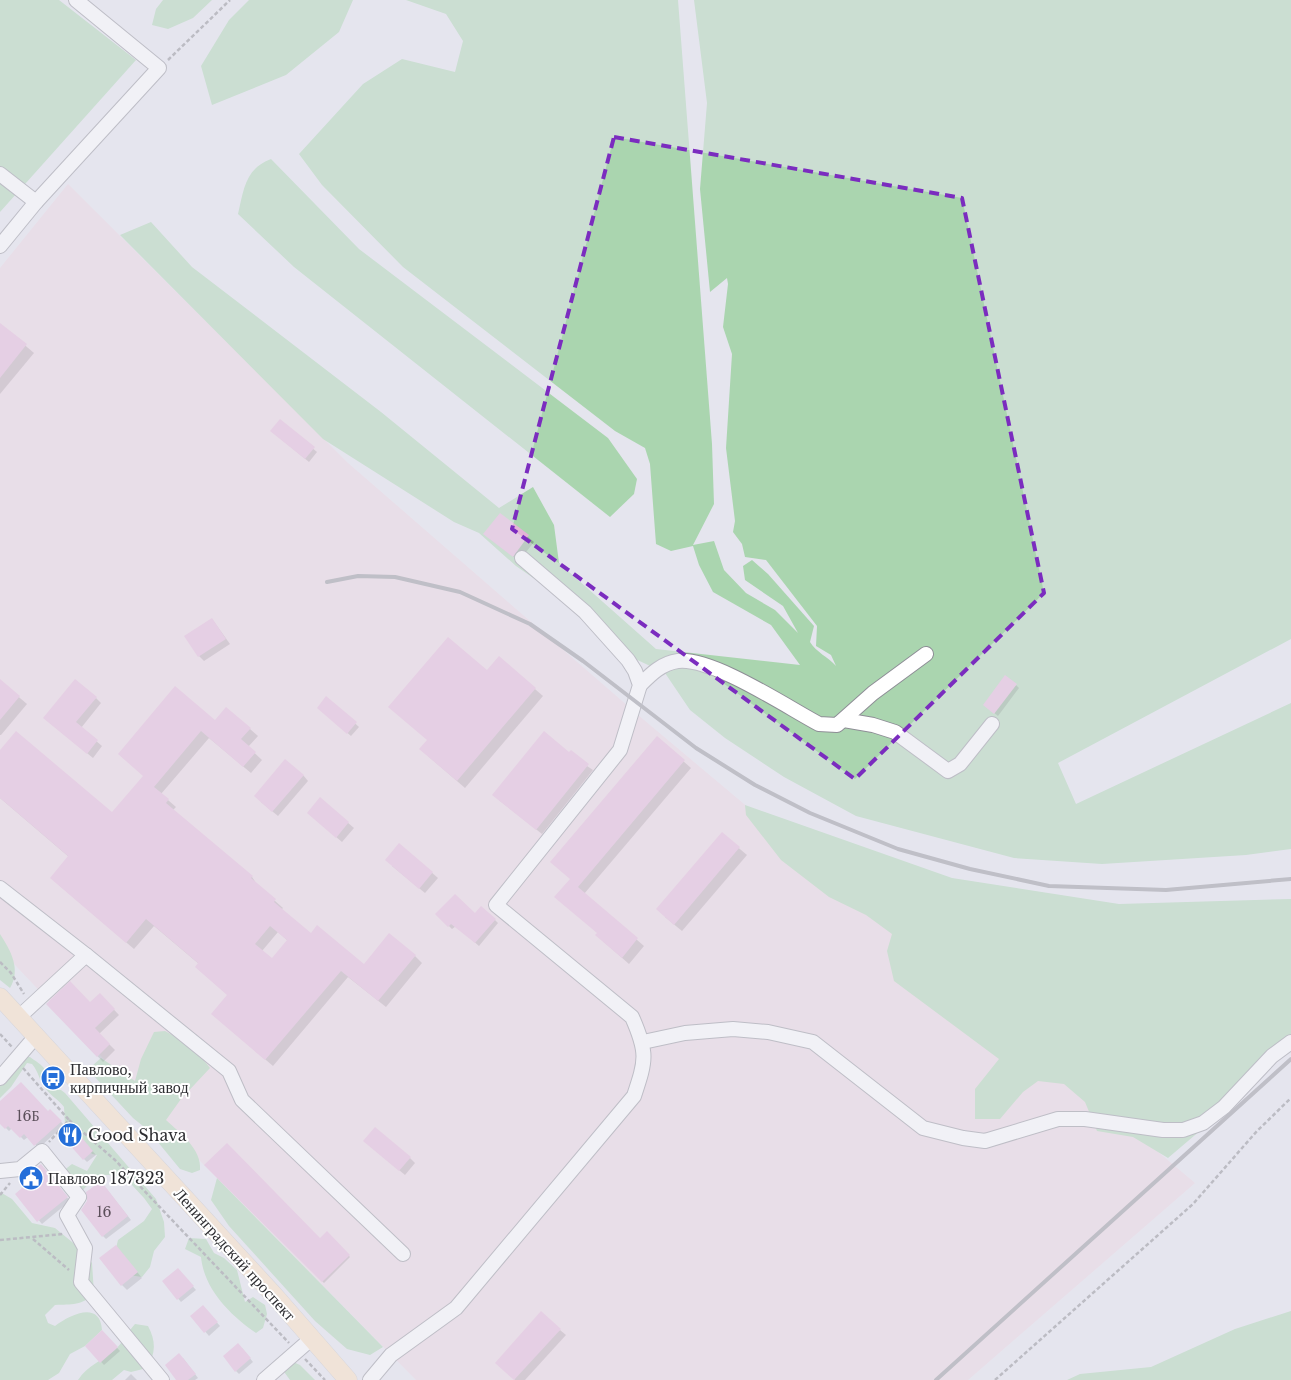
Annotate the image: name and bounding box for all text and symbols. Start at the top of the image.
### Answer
place label: Павлово, кирпичный завод [70,1059,189,1097]
bus stop icon: Павлово, кирпичный завод [40,1065,66,1091]
house number: 16Б [16,1107,40,1125]
restaurant icon: Good Shava [57,1122,83,1148]
place label: Good Shava [88,1125,187,1145]
public building icon: Павлово 187323 [18,1165,44,1191]
place label: Павлово 187323 [48,1168,164,1188]
street label: Ленинградский проспект [170,1183,300,1325]
house number: 16 [96,1203,112,1221]

